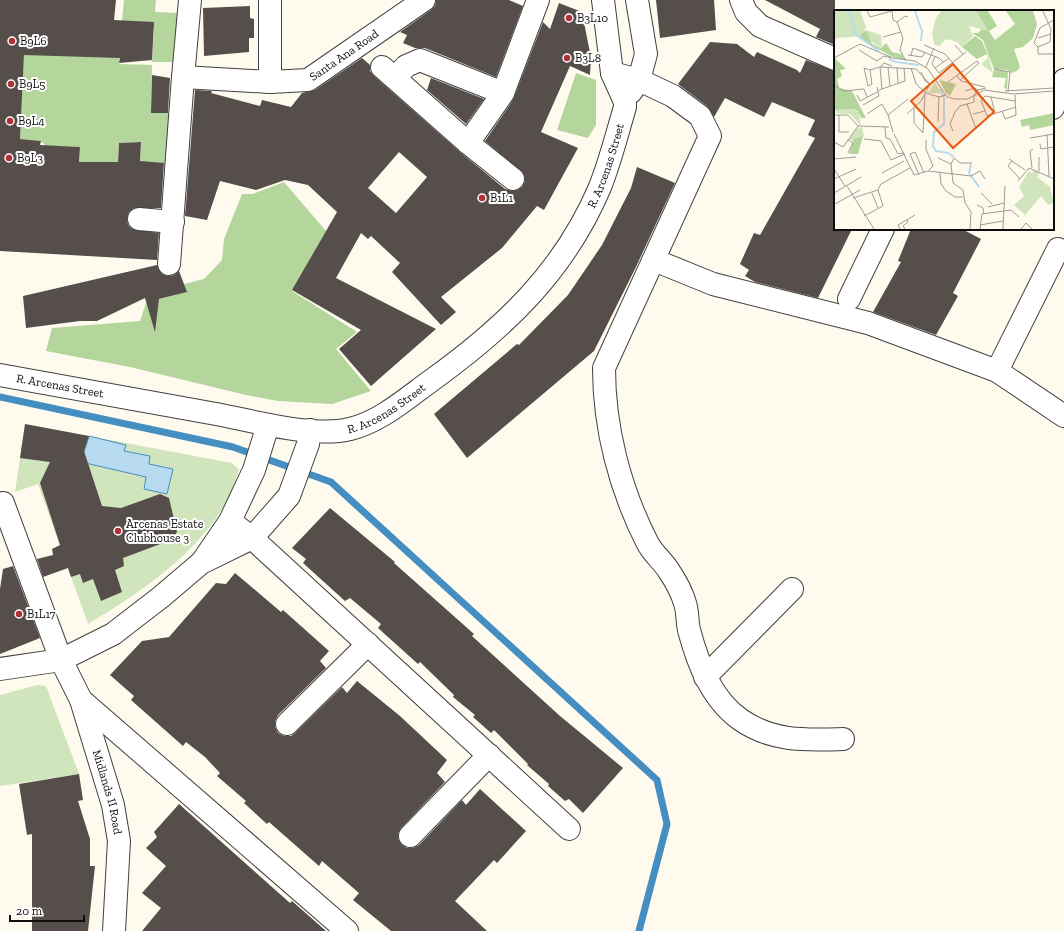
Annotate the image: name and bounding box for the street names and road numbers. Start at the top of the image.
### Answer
street label: Santa Ana Road [307,26,382,84]
street label: R. Arcenas Street [584,121,627,210]
street label: R. Arcenas Street [15,371,105,401]
street label: R. Arcenas Street [346,380,429,436]
street label: Midlands II Road [90,748,125,836]

